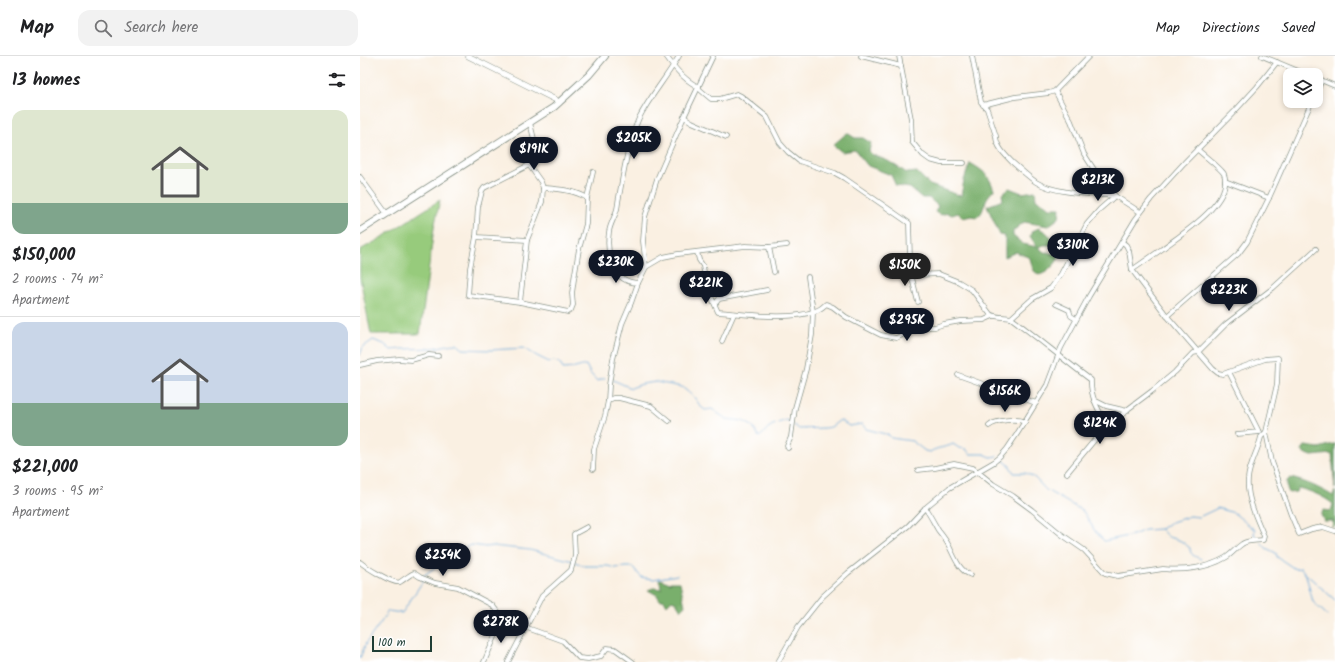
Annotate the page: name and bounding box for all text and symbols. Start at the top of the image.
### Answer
search box [78,10,358,46]
text: Map [20,13,54,43]
text: Search here [124,16,198,40]
icon: search [92,17,114,39]
text: Map [1155,17,1180,39]
text: Directions [1202,17,1260,39]
text: Saved [1282,17,1315,39]
text: 13 homes [12,67,80,94]
map controls [1283,68,1323,108]
button: layers [1283,68,1323,108]
icon: filters [326,69,348,91]
pin: $205K [606,126,662,160]
text: $205K [616,128,652,149]
icon: home [144,136,216,208]
pin: $191K [506,137,562,171]
text: $191K [519,139,549,160]
pin: $213K [1070,168,1126,202]
text: $213K [1081,170,1115,191]
pin: $310K [1045,233,1101,267]
text: $310K [1056,235,1090,256]
text: $150,000 [12,242,75,269]
pin: $230K [588,250,644,284]
text: $230K [598,252,634,273]
pin: $150K [877,253,933,287]
text: $150K [889,255,921,276]
text: 2 rooms · 74 m² [12,269,103,290]
pin: $221K [678,271,734,305]
text: $221K [689,273,723,294]
pin: $223K [1201,278,1257,312]
text: $223K [1210,280,1248,301]
text: Apartment [12,290,70,311]
pin: $295K [879,308,935,342]
text: $295K [889,310,925,331]
icon: home [144,348,216,420]
pin: $156K [977,379,1033,413]
text: $156K [988,381,1022,402]
pin: $124K [1072,411,1128,445]
text: $124K [1083,413,1117,434]
text: $221,000 [12,454,78,481]
text: 3 rooms · 95 m² [12,481,103,502]
text: Apartment [12,502,70,523]
pin: $254K [415,543,471,577]
text: $254K [425,545,461,566]
pin: $278K [473,610,529,644]
text: $278K [483,612,519,633]
scale bar [372,634,432,653]
text: 100 m [378,634,406,652]

